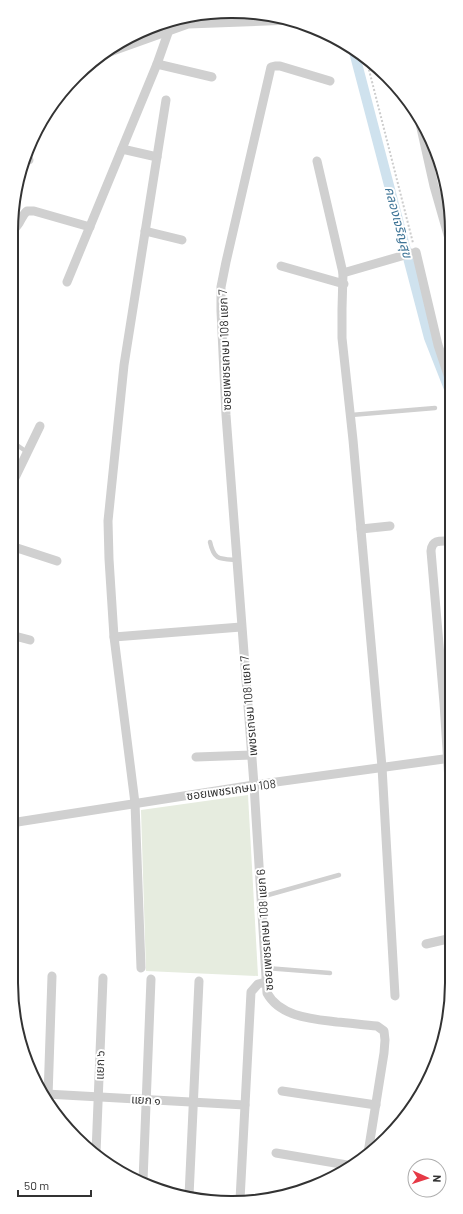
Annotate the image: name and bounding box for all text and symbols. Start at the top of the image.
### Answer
water label: คลองเจริญสุข [381,185,416,260]
street label: ซอยเพชรเกษม 108 แยก 7 [215,289,233,411]
street label: เพชรเกษม 108 แยก 7 [237,655,259,757]
street label: ซอยเพชรเกษม 108 [185,776,277,802]
street label: ซอยเพชรเกษม 108 แยก 6 [253,869,275,991]
street label: แยก ๖ [91,1050,107,1080]
street label: แยก ๑ [131,1091,161,1107]
north arrow [407,1158,447,1198]
scale bar [18,1172,91,1198]
text: N [431,1175,444,1183]
text: 50 m [24,1178,49,1192]

